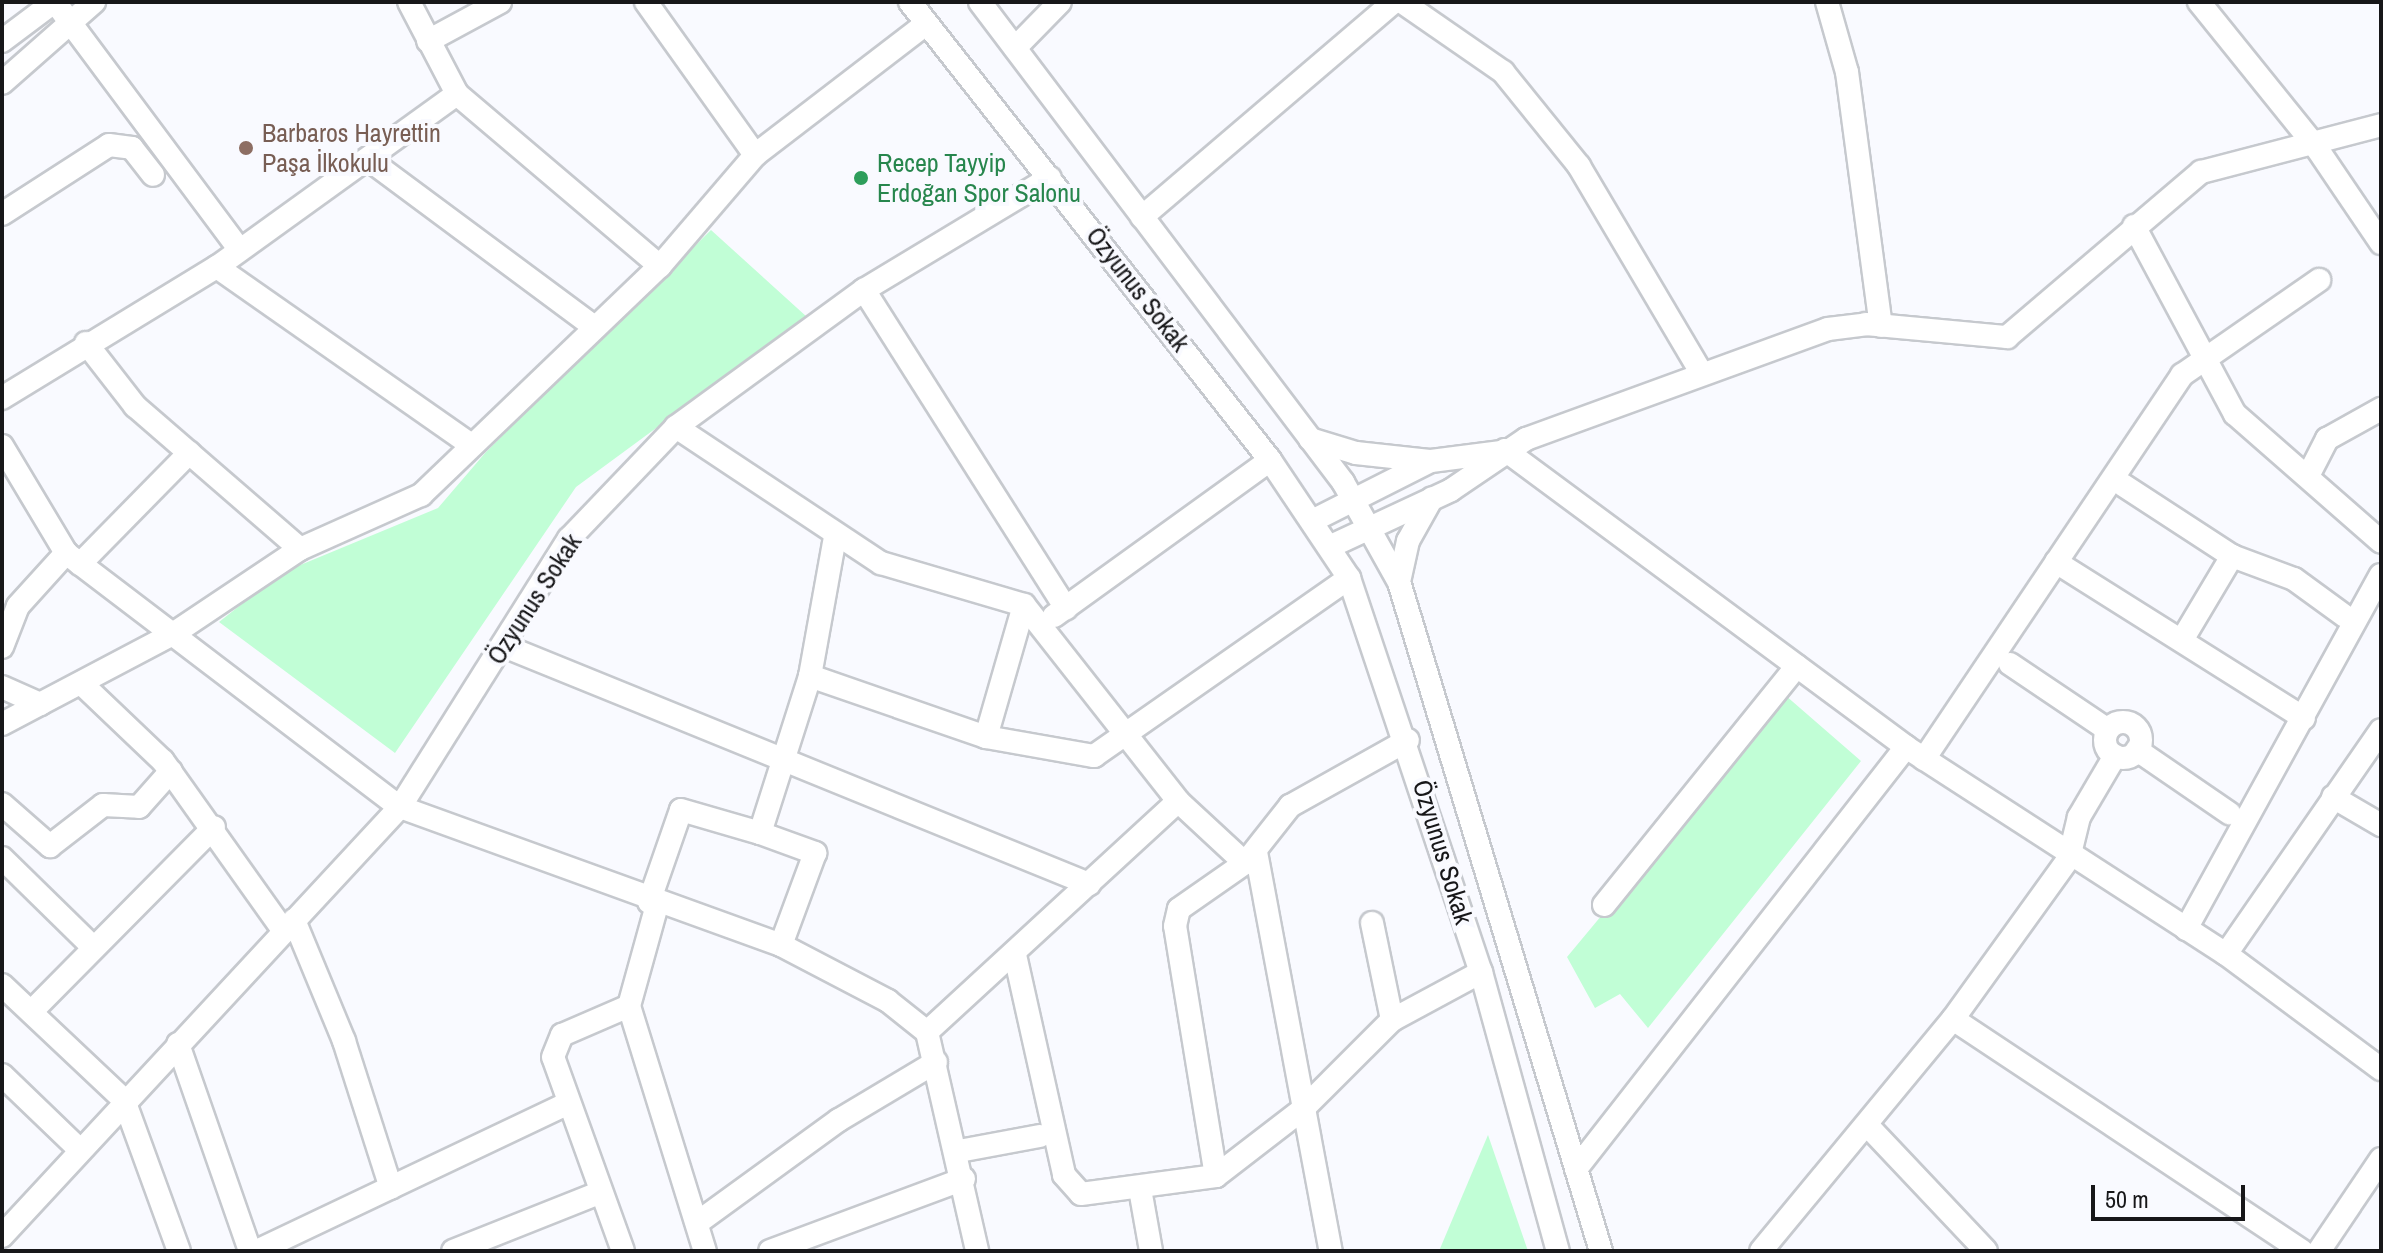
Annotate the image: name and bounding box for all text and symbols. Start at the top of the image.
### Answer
place label: Barbaros Hayrettin Paşa İlkokulu [262,117,441,178]
marker: Barbaros Hayrettin Paşa İlkokulu [237,139,255,157]
place label: Recep Tayyip Erdoğan Spor Salonu [877,147,1081,208]
marker: Recep Tayyip Erdoğan Spor Salonu [852,169,870,187]
street label: Özyunus Sokak [1080,221,1196,357]
street label: Özyunus Sokak [480,528,588,670]
street label: Özyunus Sokak [1406,776,1480,928]
scale bar [2095,1169,2249,1219]
text: 50 m [2105,1183,2149,1215]

